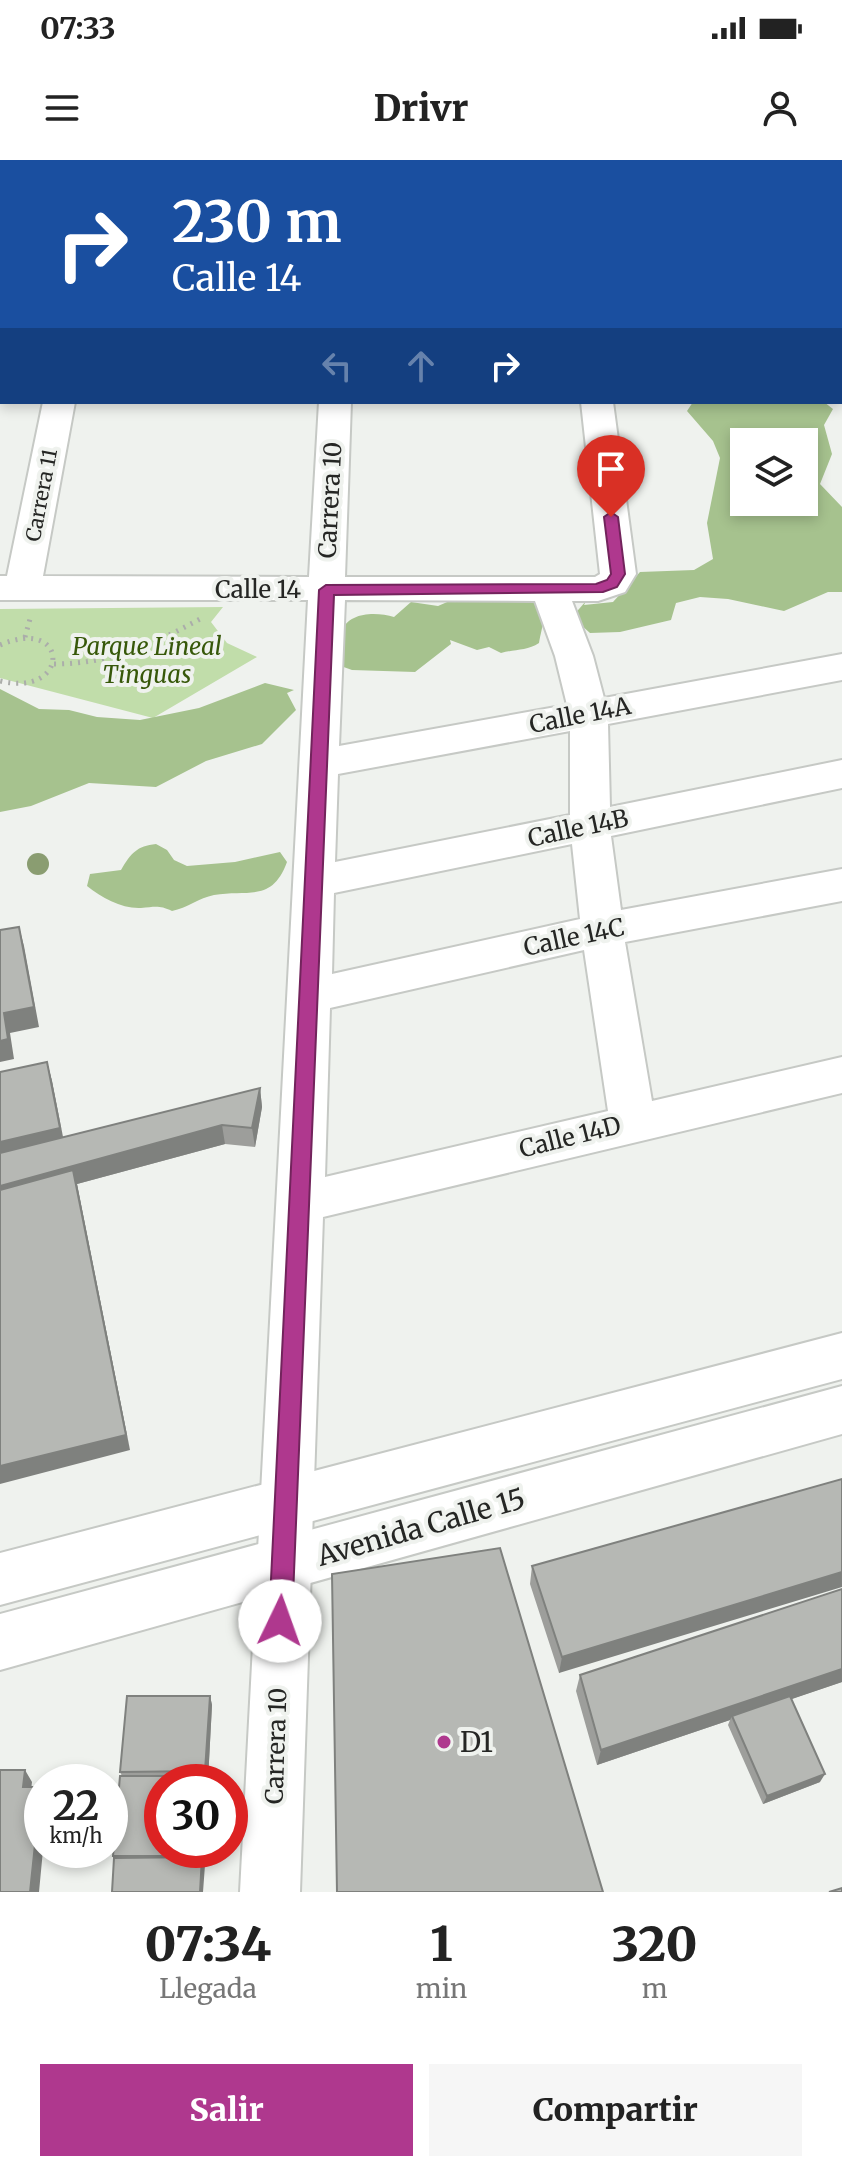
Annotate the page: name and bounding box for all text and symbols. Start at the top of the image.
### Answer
text: 07:33 [40,9,116,47]
icon: menu [40,86,84,130]
text: Drivr [374,86,468,131]
icon: person [758,86,802,130]
text: 230 m [172,187,342,257]
icon: right [40,192,144,296]
text: Calle 14 [172,256,301,301]
icon: left [315,344,359,388]
icon: ahead [399,344,443,388]
icon: right [483,344,527,388]
map controls [730,428,818,516]
button: layers [730,428,818,516]
pin [577,435,645,517]
street label: Carrera 10 [311,441,349,559]
street label: Carrera 11 [20,447,62,543]
icon: arrive [589,447,633,491]
street label: Calle 14 [215,574,301,605]
park label: Parque Lineal Tinguas [72,631,222,690]
street label: Calle 14A [527,690,634,740]
street label: Calle 14B [525,802,631,854]
street label: Calle 14C [521,911,627,963]
street label: Calle 14D [516,1109,624,1165]
street label: Avenida Calle 15 [312,1480,529,1574]
position arrow [238,1579,322,1663]
street label: Carrera 10 [258,1687,294,1805]
place label: D1 [460,1724,493,1760]
marker: D1 [435,1733,453,1751]
speed limit sign: 30 [144,1764,248,1868]
text: 22 [53,1781,99,1831]
text: km/h [50,1823,102,1848]
text: 07:34 [144,1914,271,1974]
text: 1 [430,1914,453,1974]
text: 320 [612,1914,698,1974]
text: Llegada [159,1972,257,2005]
text: min [416,1972,467,2005]
text: m [642,1972,668,2005]
button: Salir [40,2064,413,2156]
button: Compartir [429,2064,802,2156]

